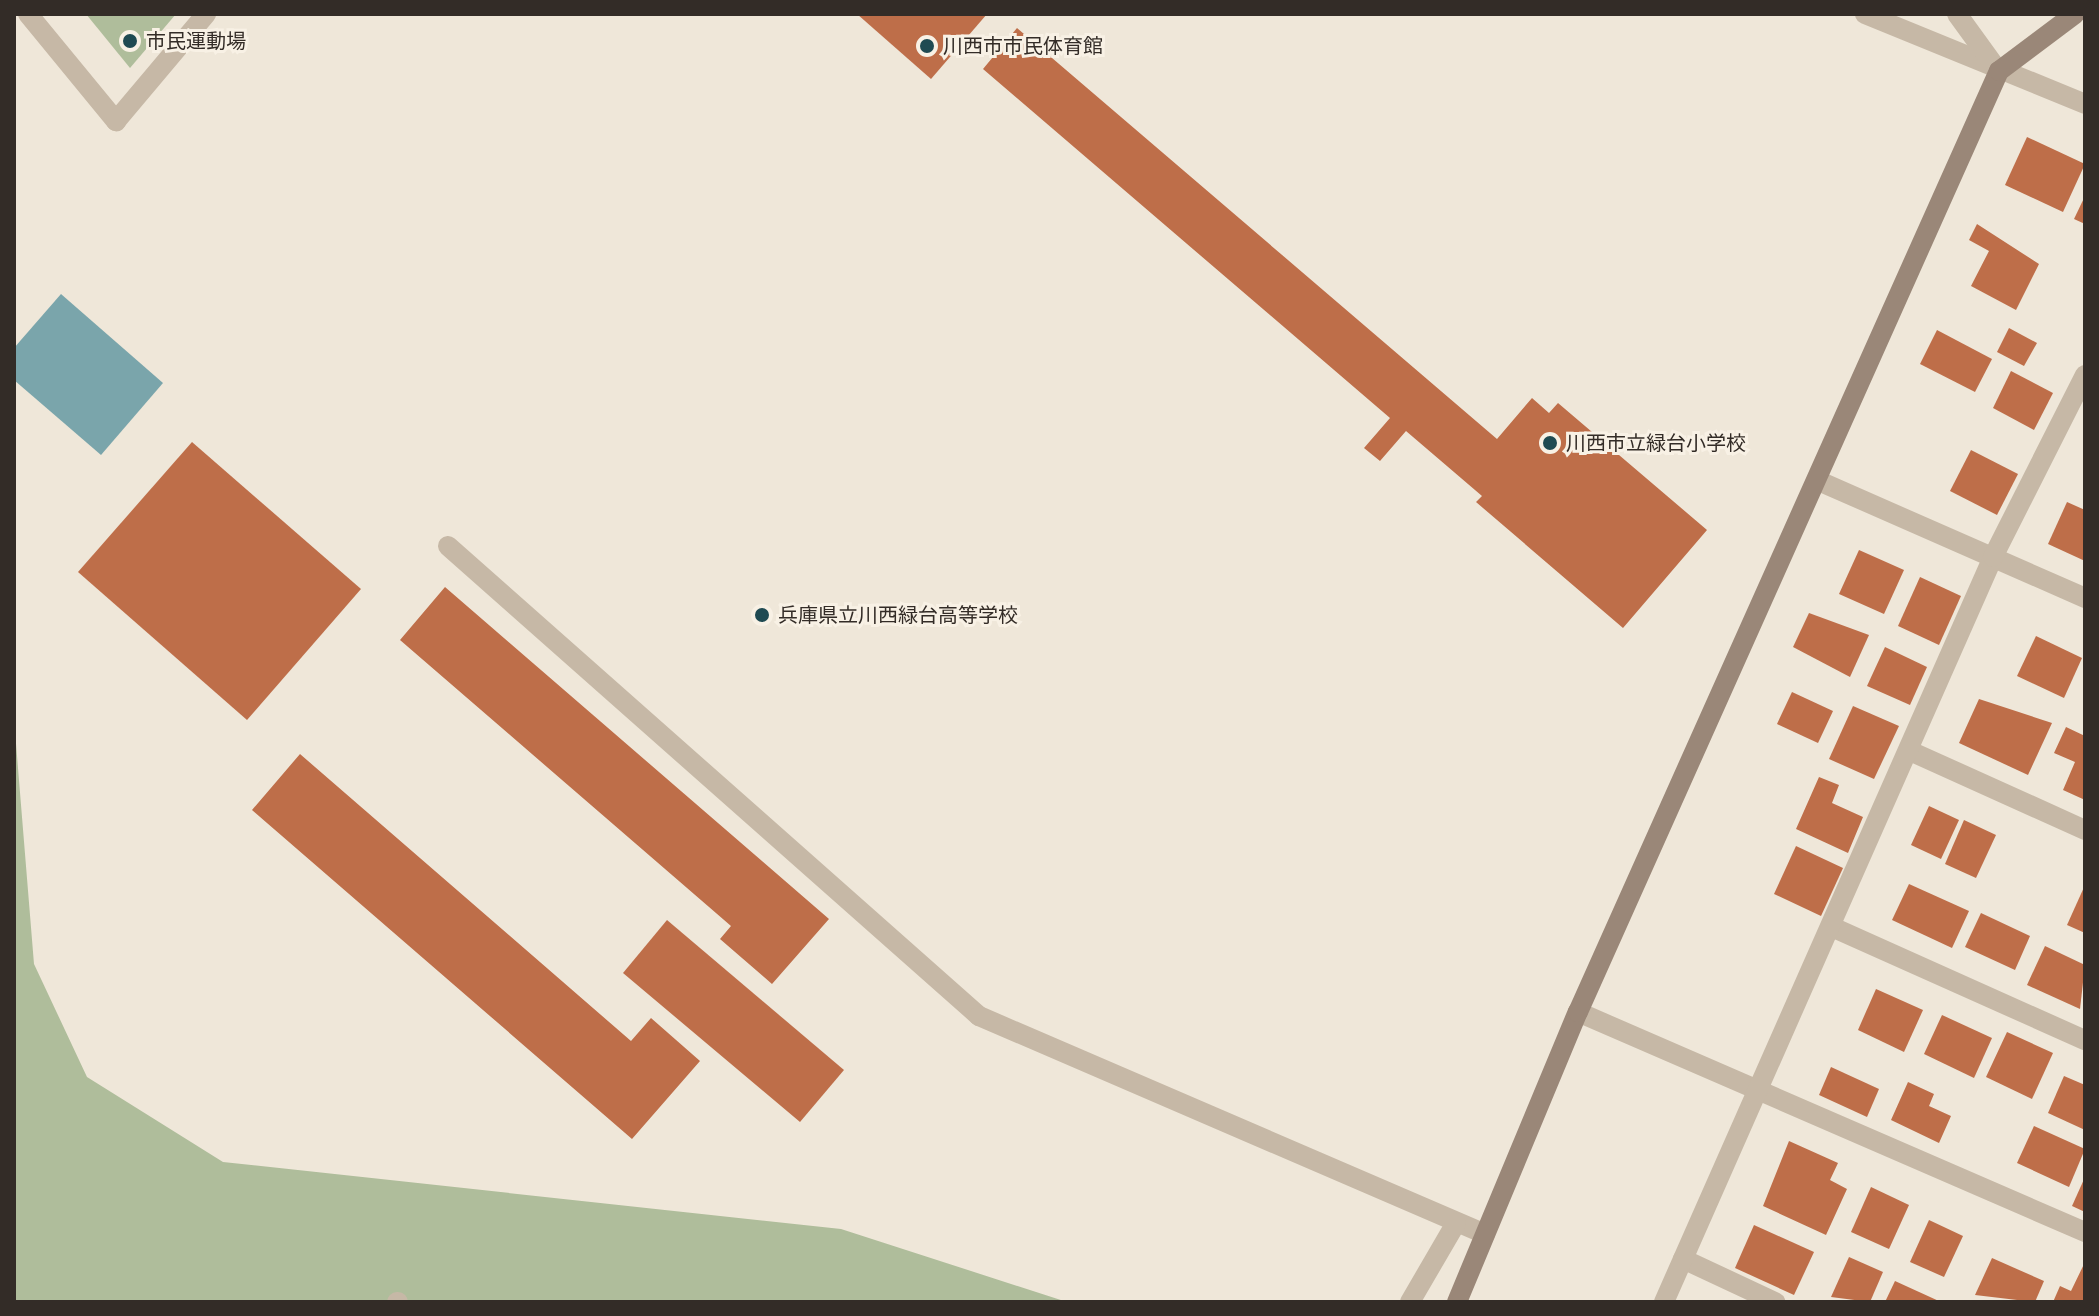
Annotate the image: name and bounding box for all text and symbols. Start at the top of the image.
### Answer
place label: 市民運動場 [146,29,246,53]
marker: 市民運動場 [121,32,139,50]
place label: 川西市市民体育館 [943,34,1103,58]
marker: 川西市市民体育館 [918,37,936,55]
place label: 川西市立緑台小学校 [1566,431,1746,455]
marker: 川西市立緑台小学校 [1541,434,1559,452]
place label: 兵庫県立川西緑台高等学校 [778,603,1018,627]
marker: 兵庫県立川西緑台高等学校 [753,606,771,624]

